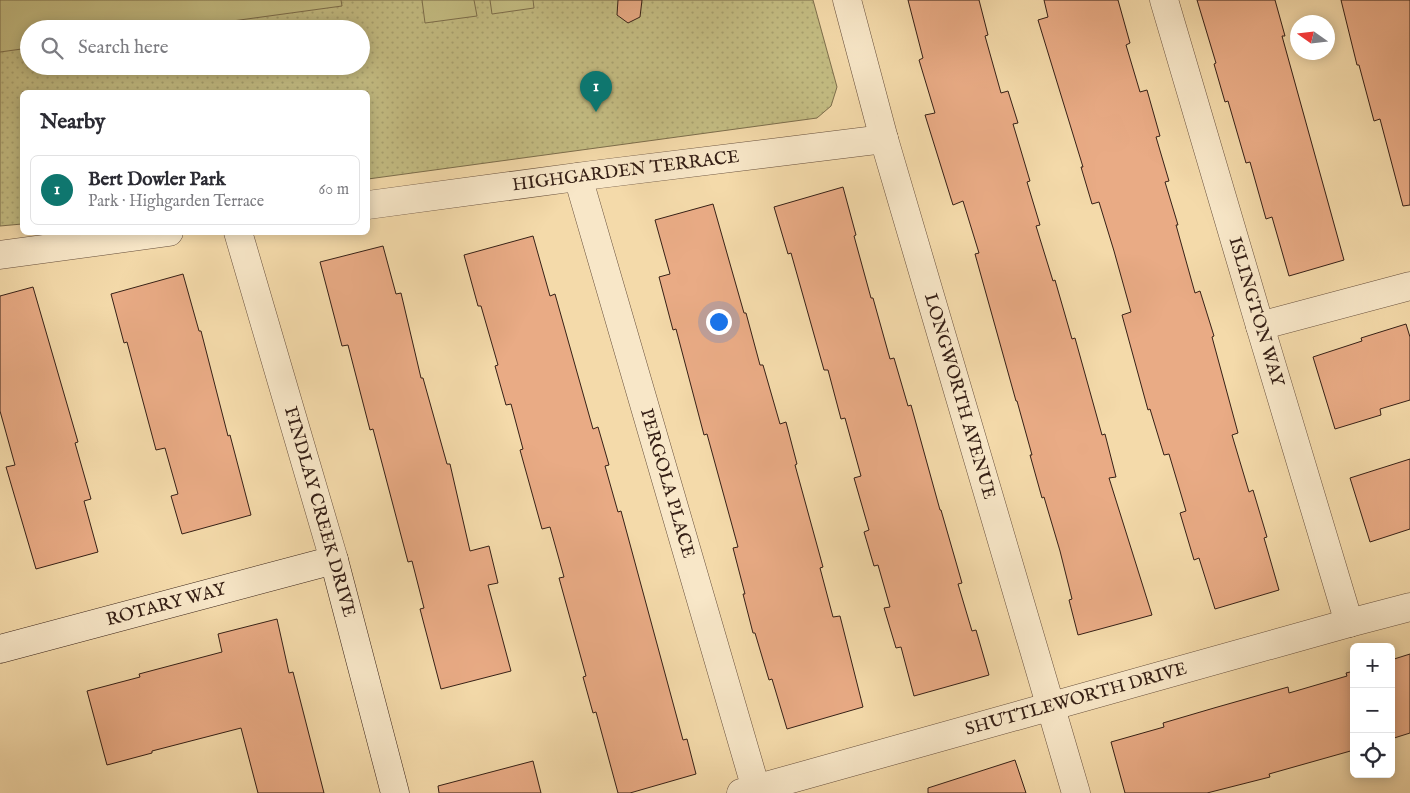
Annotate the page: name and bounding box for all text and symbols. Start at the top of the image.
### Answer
north arrow [1290,15,1335,60]
search box [20,20,370,75]
icon: search [38,34,66,62]
text: Search here [78,36,169,60]
pin: 1 [580,71,612,112]
text: Nearby [40,109,105,136]
street label: HIGHGARDEN TERRACE [511,145,741,197]
text: Bert Dowler Park [88,168,226,192]
text: 1 [54,180,60,200]
text: 60 m [319,180,349,200]
text: Park · Highgarden Terrace [88,192,264,212]
street label: ISLINGTON WAY [1223,234,1289,390]
street label: LONGWORTH AVENUE [918,291,1001,502]
your location [706,309,732,335]
street label: FINDLAY CREEK DRIVE [278,404,360,620]
street label: PERGOLA PLACE [634,406,700,561]
street label: ROTARY WAY [104,578,229,632]
map controls [1350,643,1395,778]
button: + [1350,643,1395,688]
street label: SHUTTLEWORTH DRIVE [963,657,1190,741]
button: − [1350,688,1395,733]
button: locate [1350,733,1395,778]

